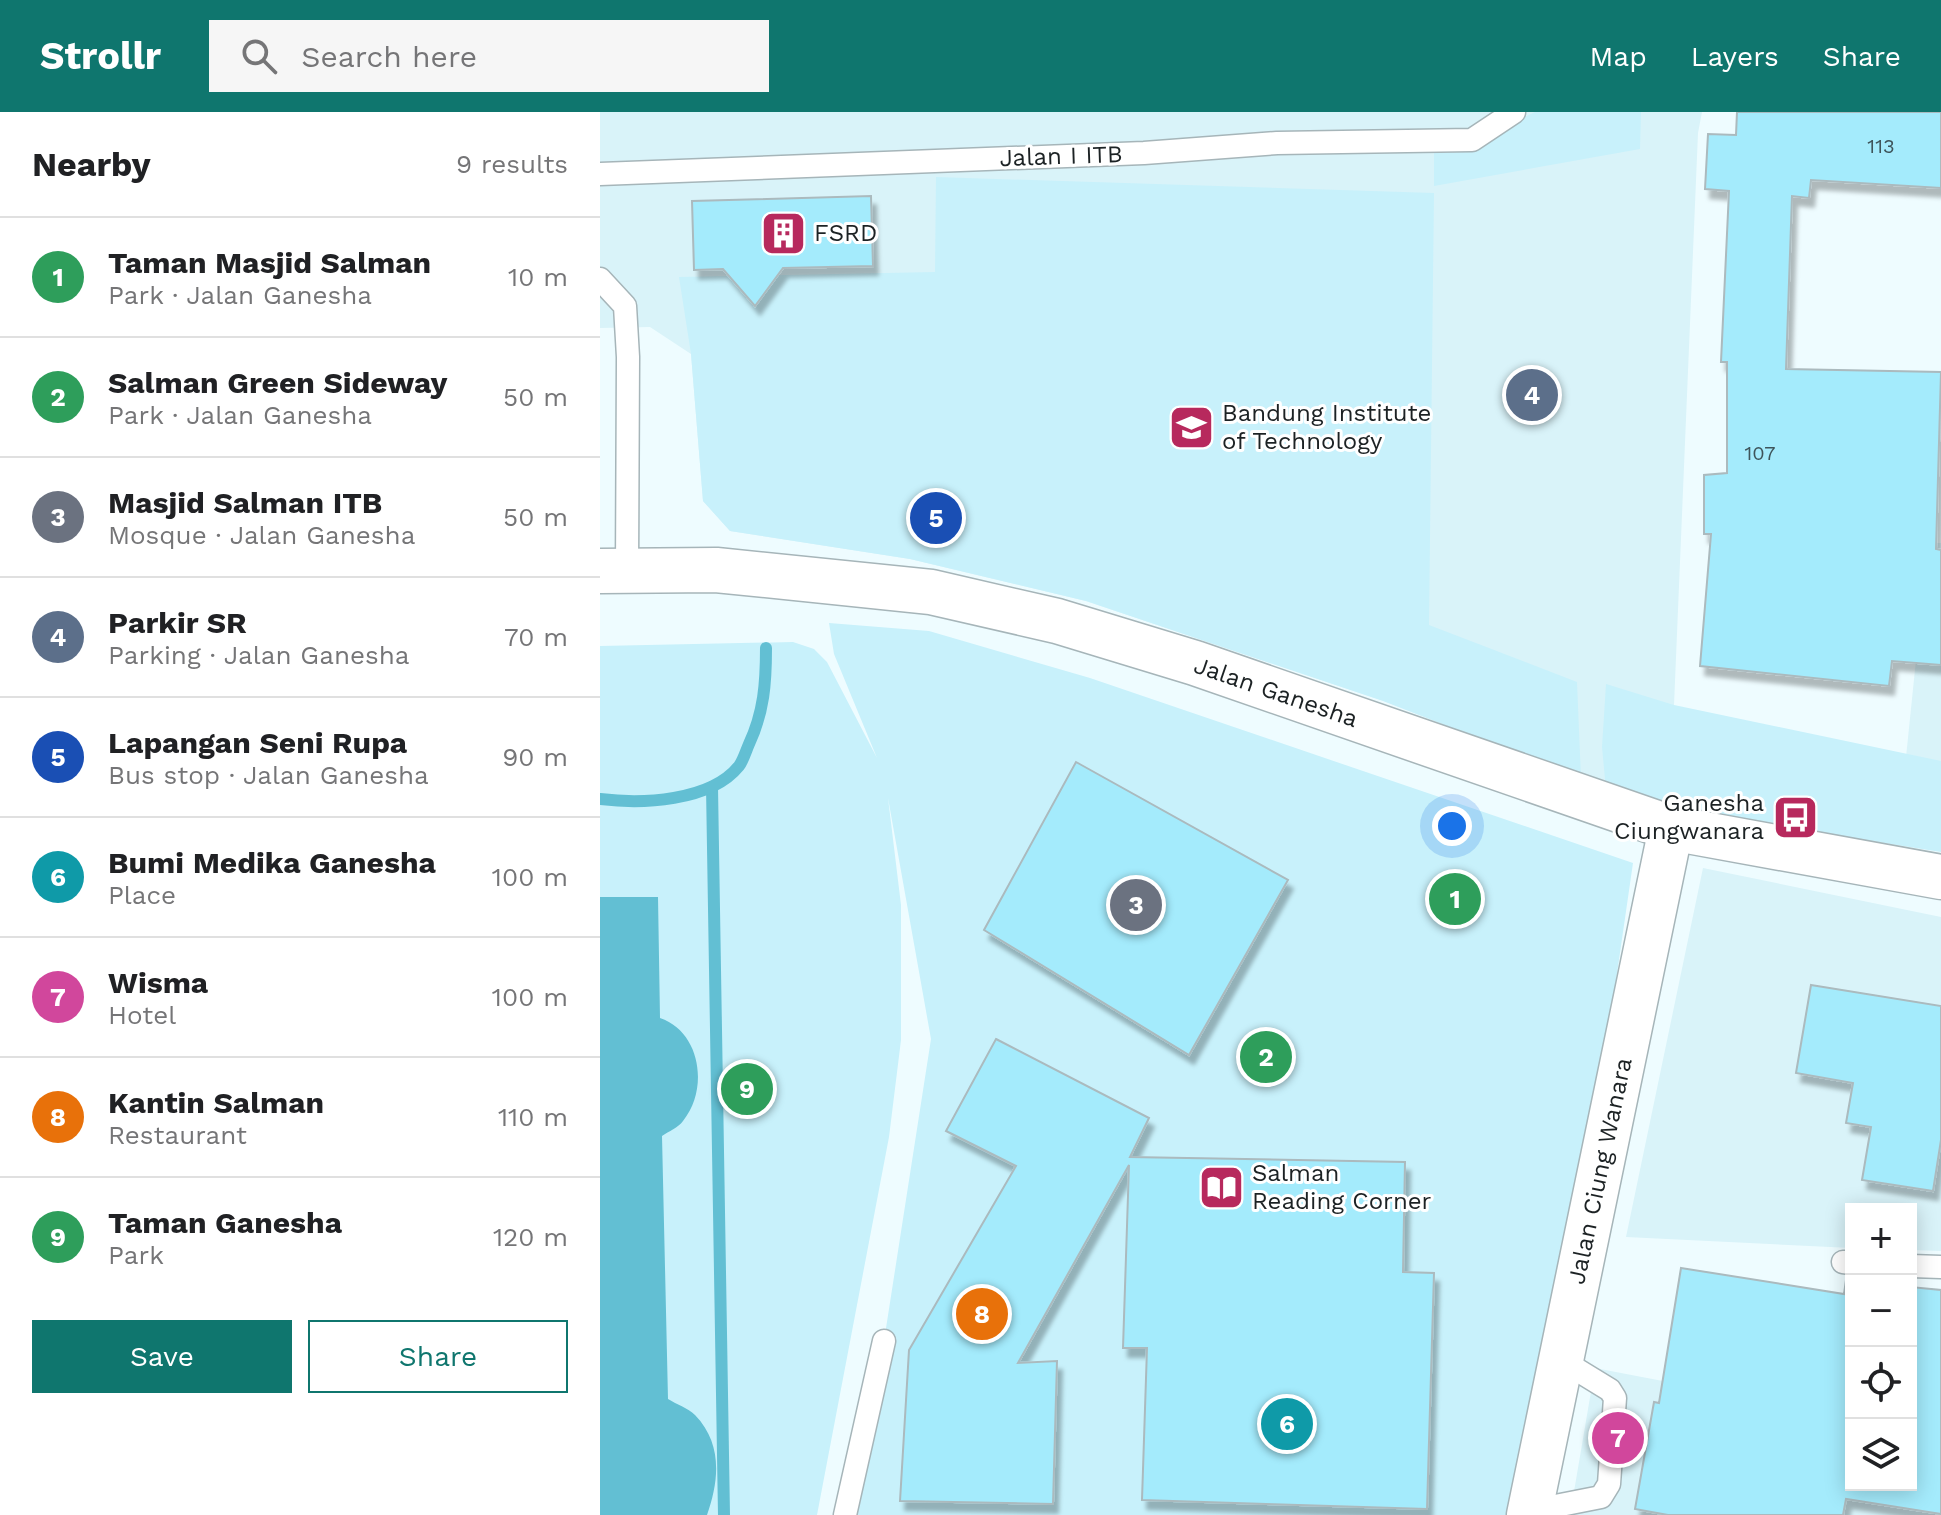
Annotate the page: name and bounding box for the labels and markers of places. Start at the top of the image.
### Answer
building icon: FSRD [759,209,807,257]
place label: FSRD [814,219,877,247]
pin: 4 [1506,365,1558,425]
place label: Bandung Institute of Technology [1222,399,1431,455]
school or university icon: Bandung Institute of Technology [1167,403,1215,451]
pin: 5 [910,488,962,548]
place label: Ganesha Ciungwanara [1614,789,1764,845]
bus stop icon: Ganesha Ciungwanara [1771,793,1819,841]
pin: 1 [1429,869,1481,929]
pin: 3 [1110,875,1162,935]
pin: 2 [1240,1027,1292,1087]
pin: 9 [721,1059,773,1119]
place label: Salman Reading Corner [1252,1159,1432,1215]
library icon: Salman Reading Corner [1197,1163,1245,1211]
pin: 8 [956,1284,1008,1344]
pin: 6 [1261,1394,1313,1454]
pin: 7 [1592,1408,1644,1468]

